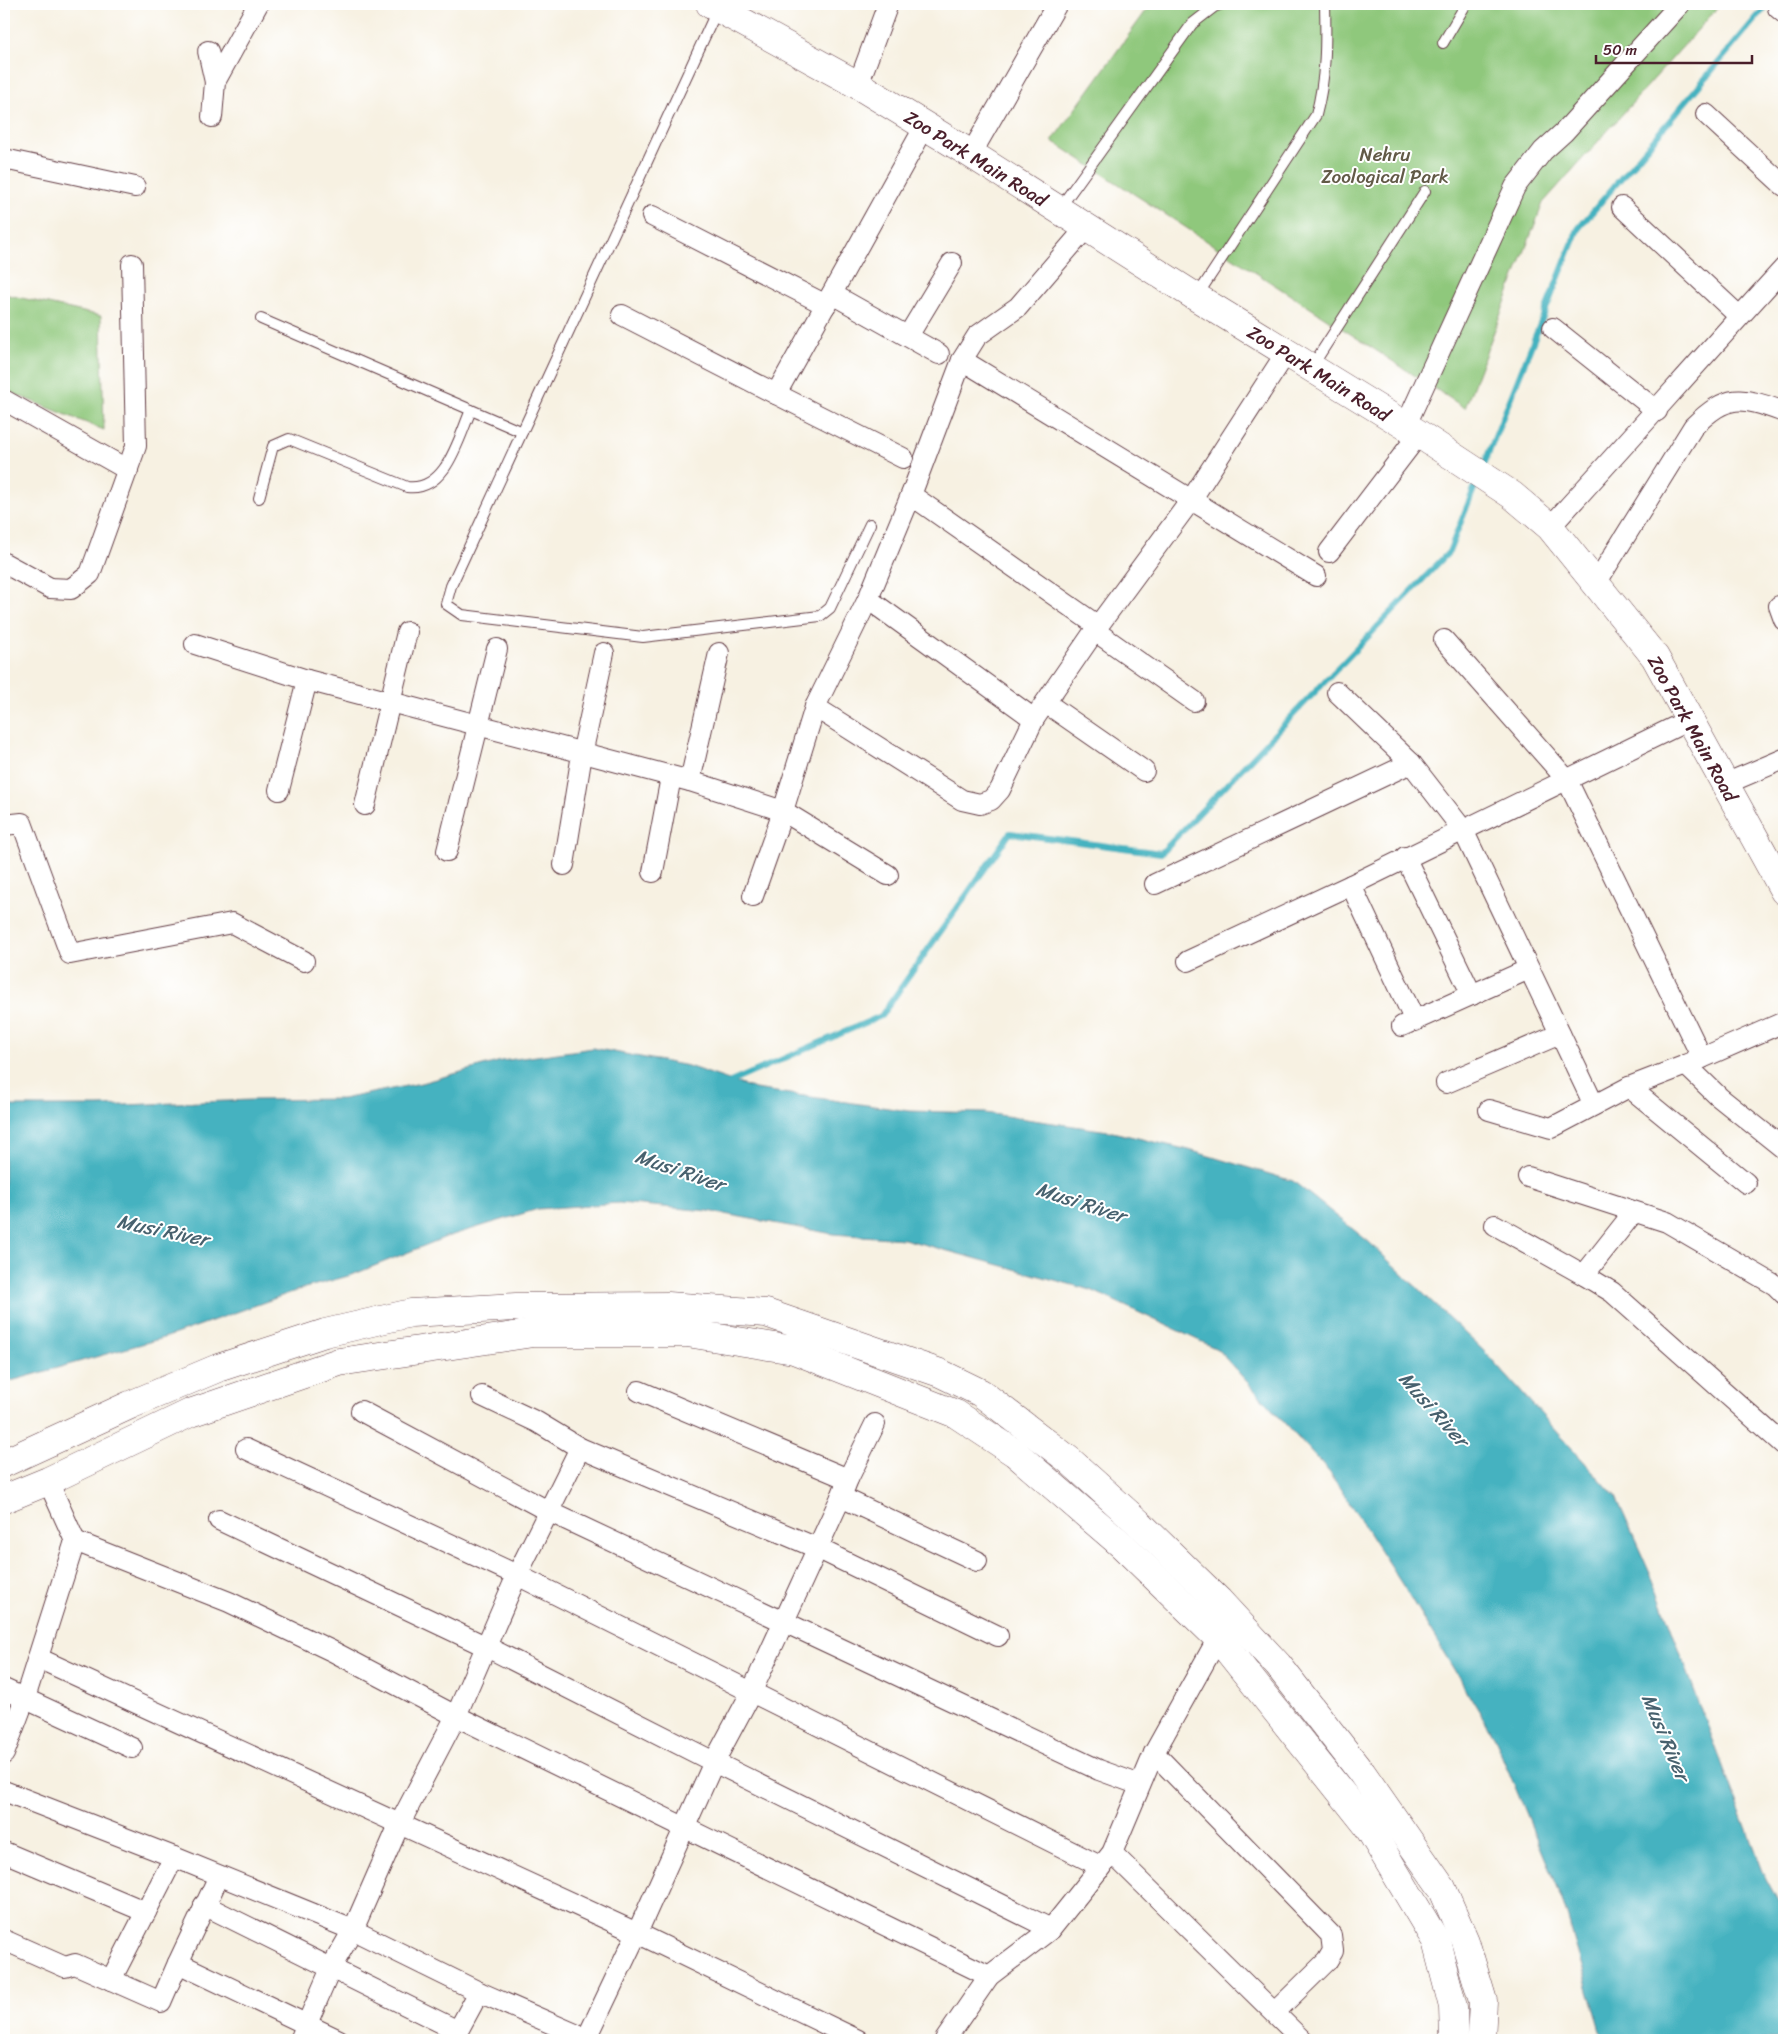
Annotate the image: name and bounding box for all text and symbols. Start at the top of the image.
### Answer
scale bar [1596,32,1752,64]
text: 50 m [1603,37,1638,63]
street label: Zoo Park Main Road [897,101,1056,217]
park label: Nehru Zoological Park [1321,138,1449,193]
street label: Zoo Park Main Road [1240,316,1399,432]
street label: Zoo Park Main Road [1638,649,1748,810]
water label: Musi River [630,1139,733,1203]
water label: Musi River [1031,1172,1134,1235]
water label: Musi River [114,1204,215,1258]
water label: Musi River [1390,1363,1480,1458]
water label: Musi River [1631,1688,1701,1790]

